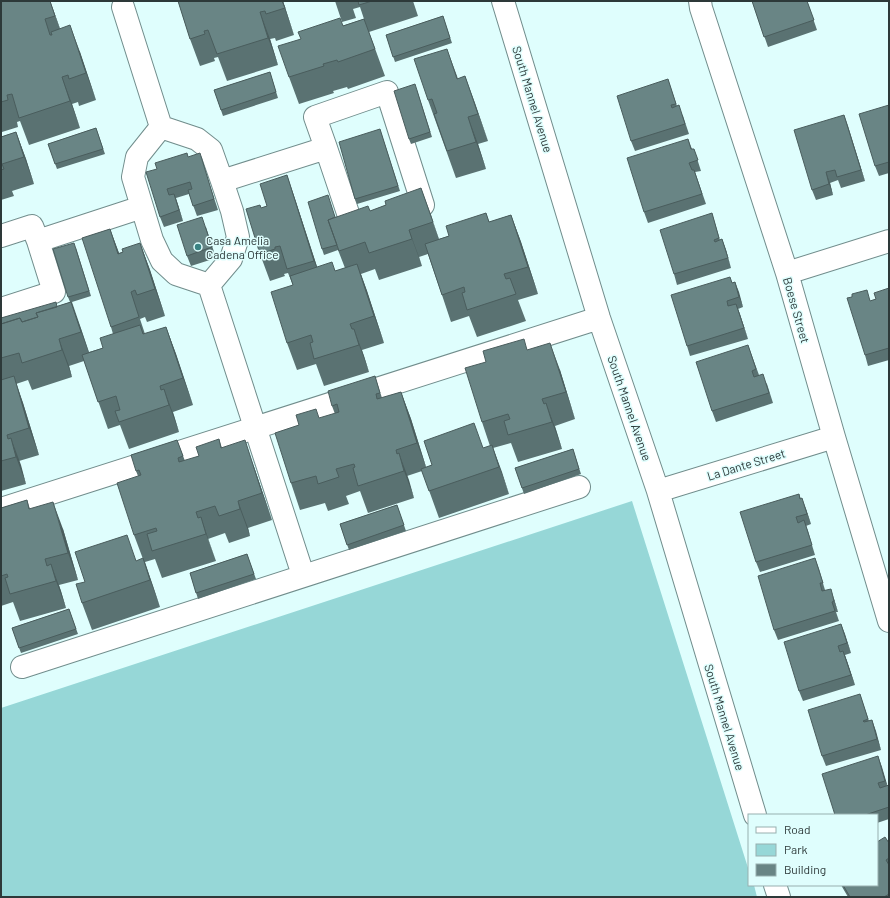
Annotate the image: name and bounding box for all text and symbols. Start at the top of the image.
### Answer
street label: South Mannel Avenue [510,44,556,154]
place label: Casa Amelia Cadena Office [206,233,279,261]
marker: Casa Amelia Cadena Office [193,242,203,252]
street label: Boese Street [781,276,813,344]
street label: South Mannel Avenue [605,353,655,463]
street label: La Dante Street [705,445,787,483]
street label: South Mannel Avenue [702,662,748,772]
legend [748,814,878,886]
text: Road [784,822,811,836]
text: Park [784,842,808,856]
text: Building [784,862,826,876]

